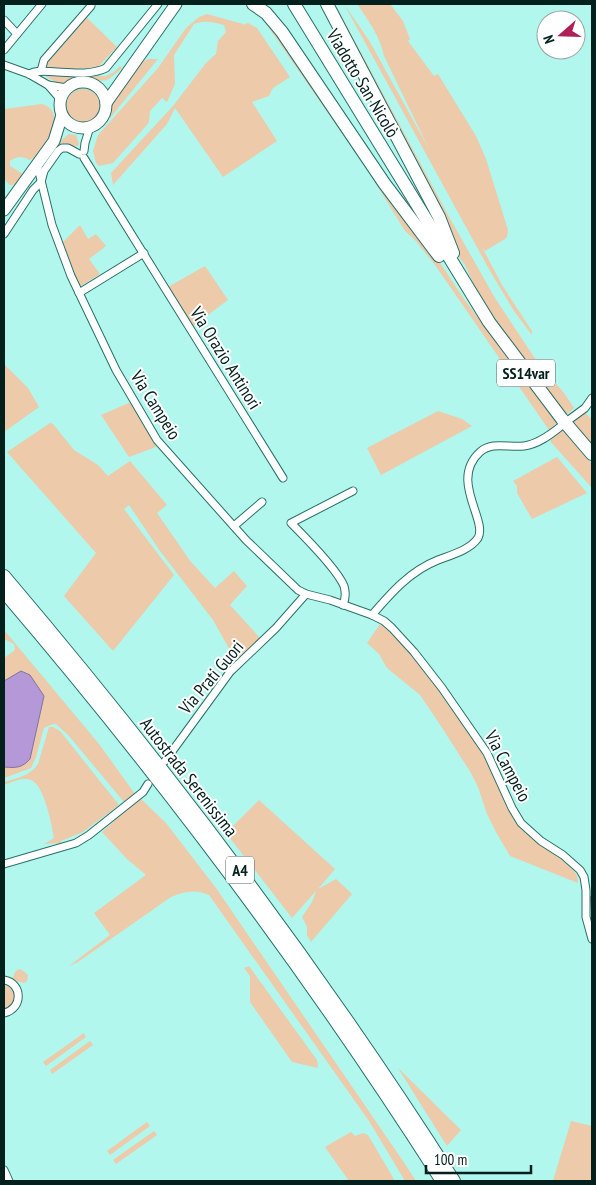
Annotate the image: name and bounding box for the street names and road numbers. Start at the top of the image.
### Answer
street label: Viadotto San Nicolò [321,24,404,142]
street label: Via Orazio Antinori [185,302,267,414]
road number: SS14var [497,359,555,386]
street label: Via Campeio [125,365,186,444]
street label: Via Prati Guori [173,636,248,719]
street label: Autostrada Serenissima [135,713,243,841]
street label: Via Campeio [479,726,536,806]
road number: A4 [226,856,254,884]

